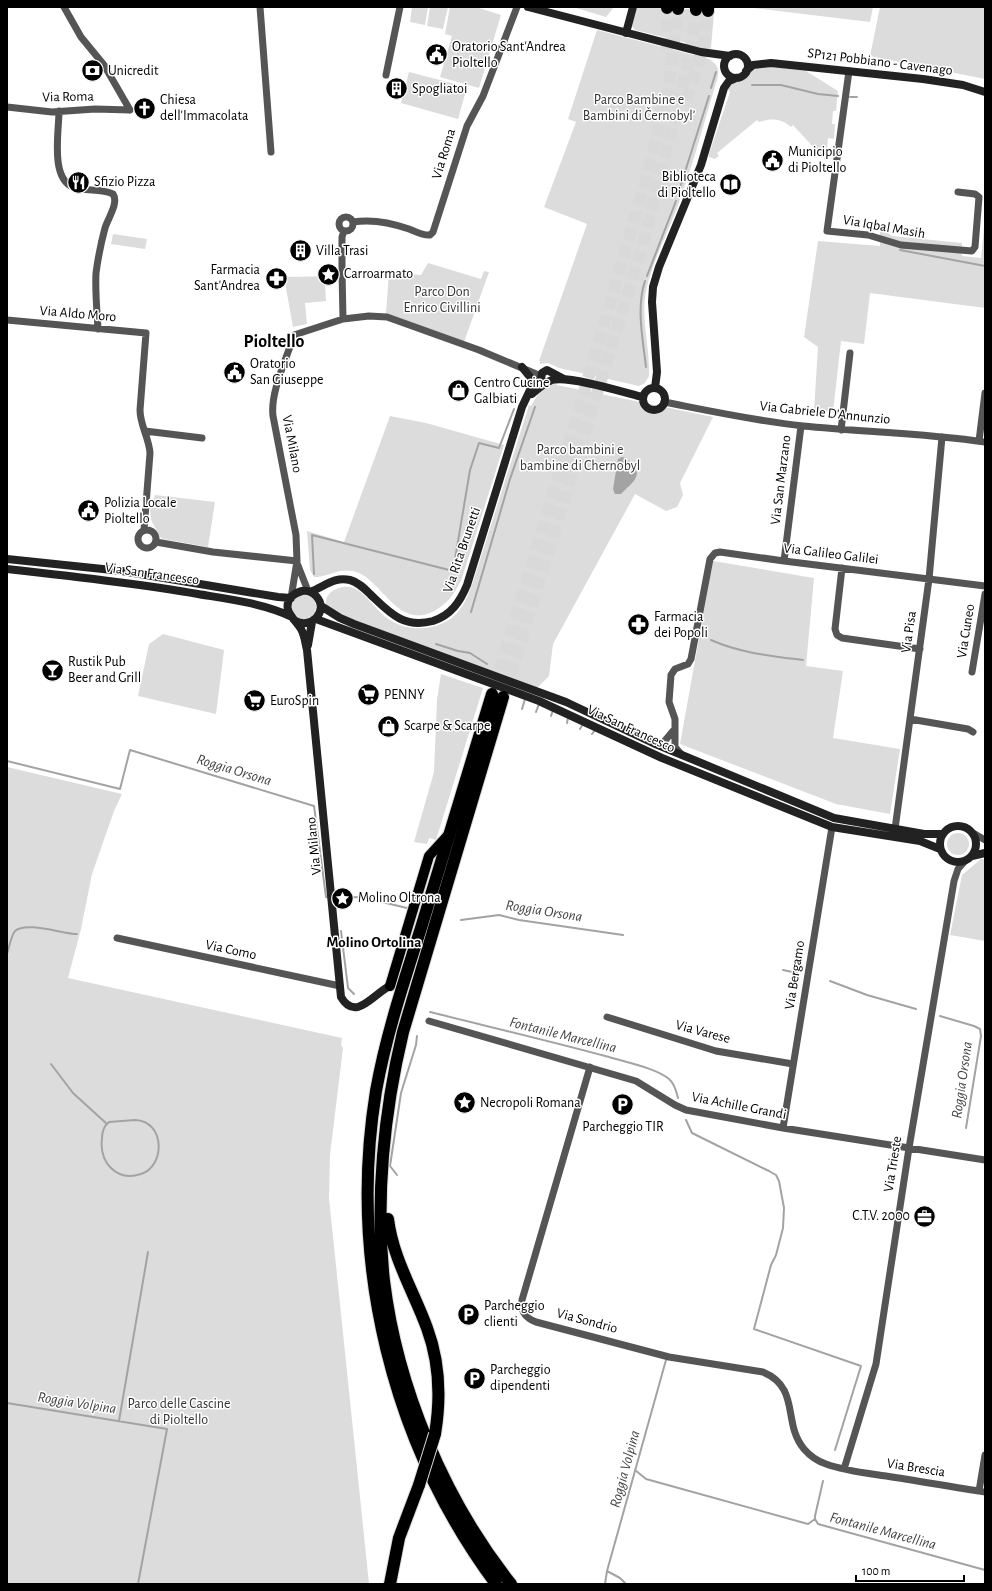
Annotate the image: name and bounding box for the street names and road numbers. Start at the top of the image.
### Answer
street label: SP121 Pobbiano - Cavenago [807,46,953,78]
street label: Via Roma [42,90,95,104]
street label: Via Roma [430,127,458,181]
street label: Via Iqbal Masih [842,213,926,241]
street label: Via Aldo Moro [39,304,117,324]
street label: Via Gabriele D'Annunzio [759,399,891,427]
street label: Via Milano [280,414,304,474]
street label: Via San Marzano [769,434,793,526]
street label: Via Rita Brunetti [441,505,483,595]
street label: Via Galileo Galilei [783,541,879,567]
street label: Via San Francesco [104,560,200,588]
street label: Via Cuneo [955,603,977,659]
street label: Via Pisa [899,610,919,654]
street label: Via San Francesco [585,703,677,755]
street label: Via Milano [304,816,324,876]
street label: Via Como [204,938,258,962]
street label: Via Bergamo [783,939,807,1010]
street label: Via Varese [674,1018,732,1046]
street label: Via Achille Grandi [690,1090,788,1122]
street label: Via Trieste [882,1135,904,1193]
street label: Via Sondrio [555,1306,619,1336]
street label: Via Brescia [886,1456,947,1480]

